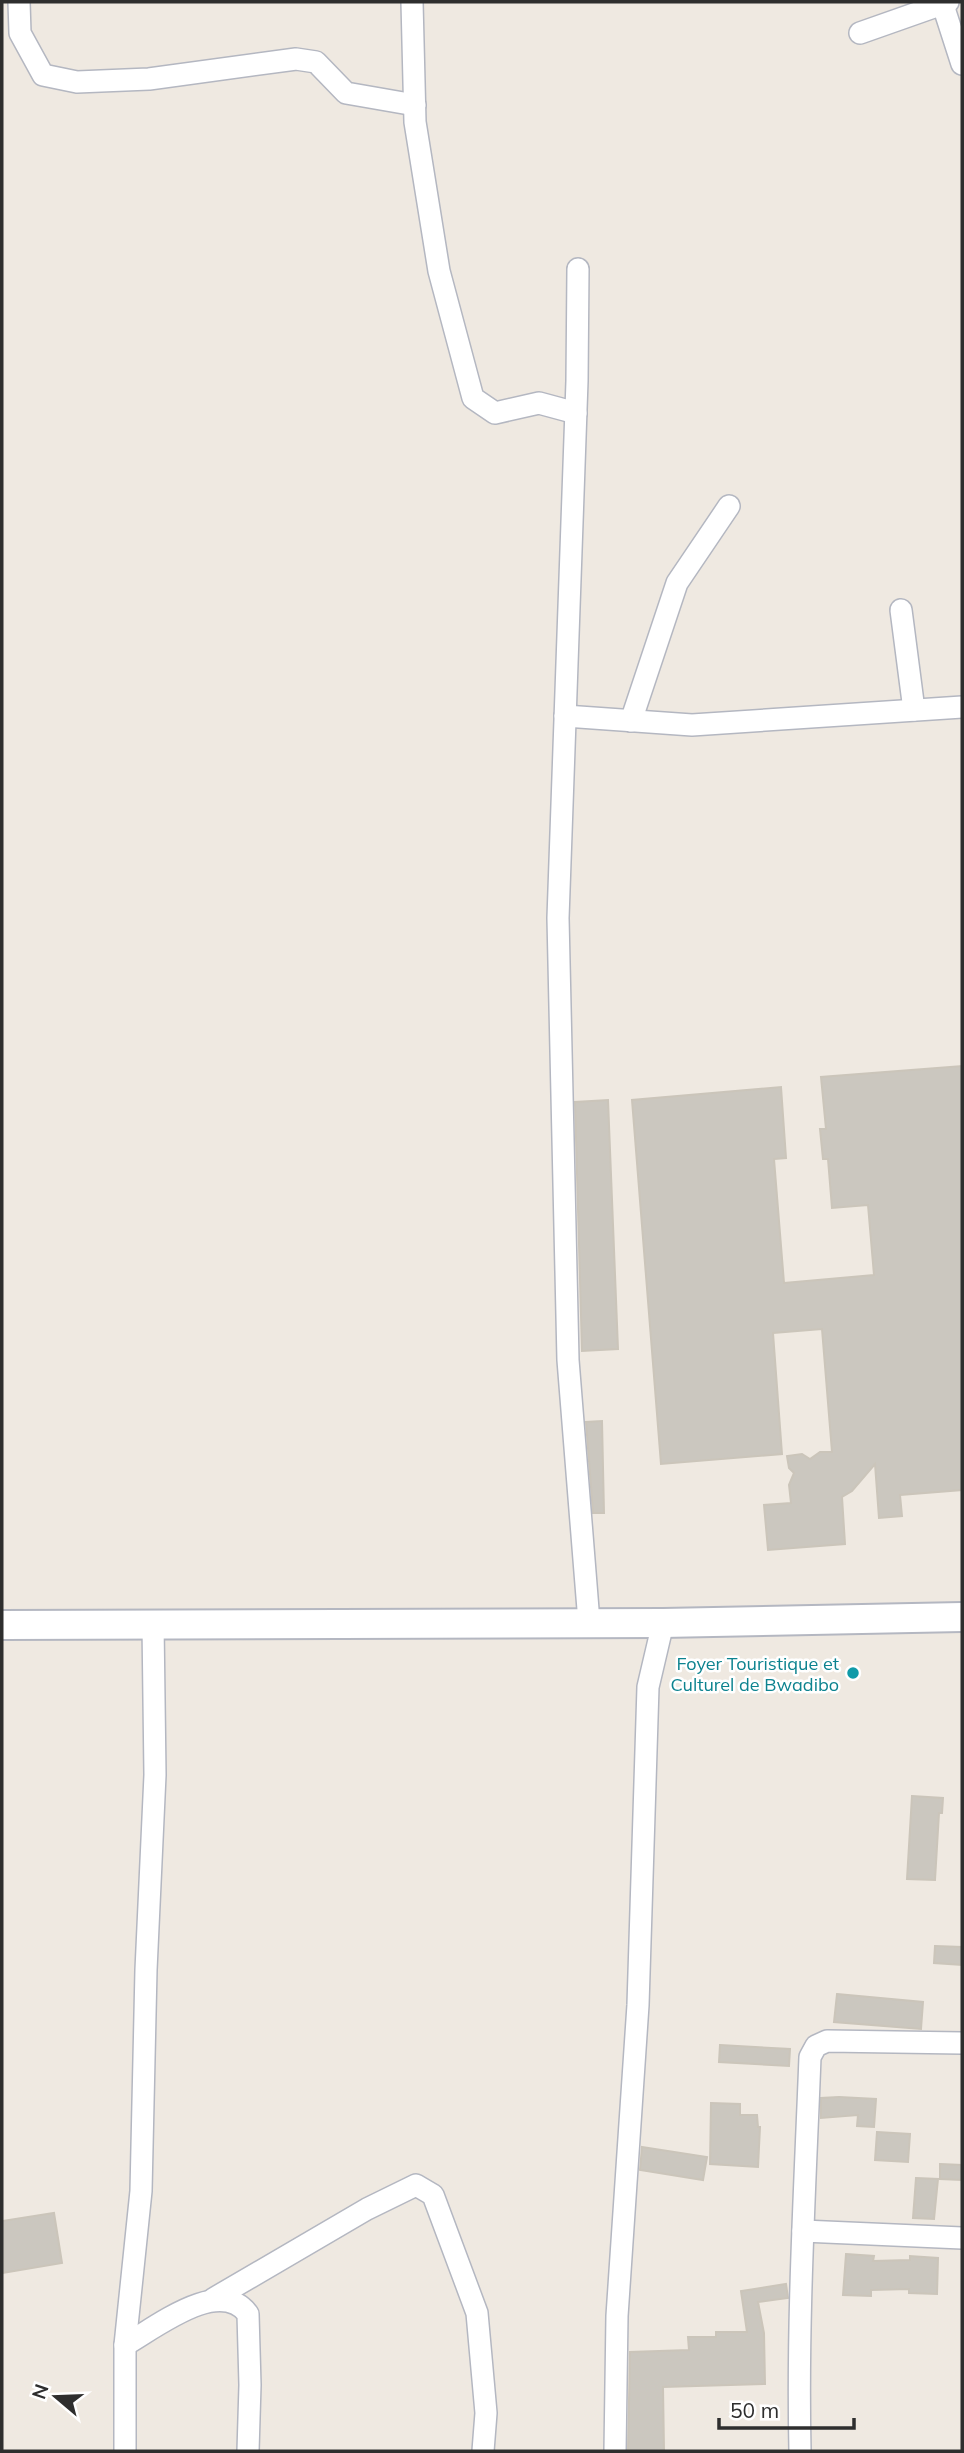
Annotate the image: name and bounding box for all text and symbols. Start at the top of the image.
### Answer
place label: Foyer Touristique et Culturel de Bwadibo [670,1652,839,1696]
marker: Foyer Touristique et Culturel de Bwadibo [845,1665,861,1681]
north arrow [21,2362,91,2432]
text: N [26,2381,54,2402]
scale bar [719,2386,854,2430]
text: 50 m [730,2397,779,2423]

